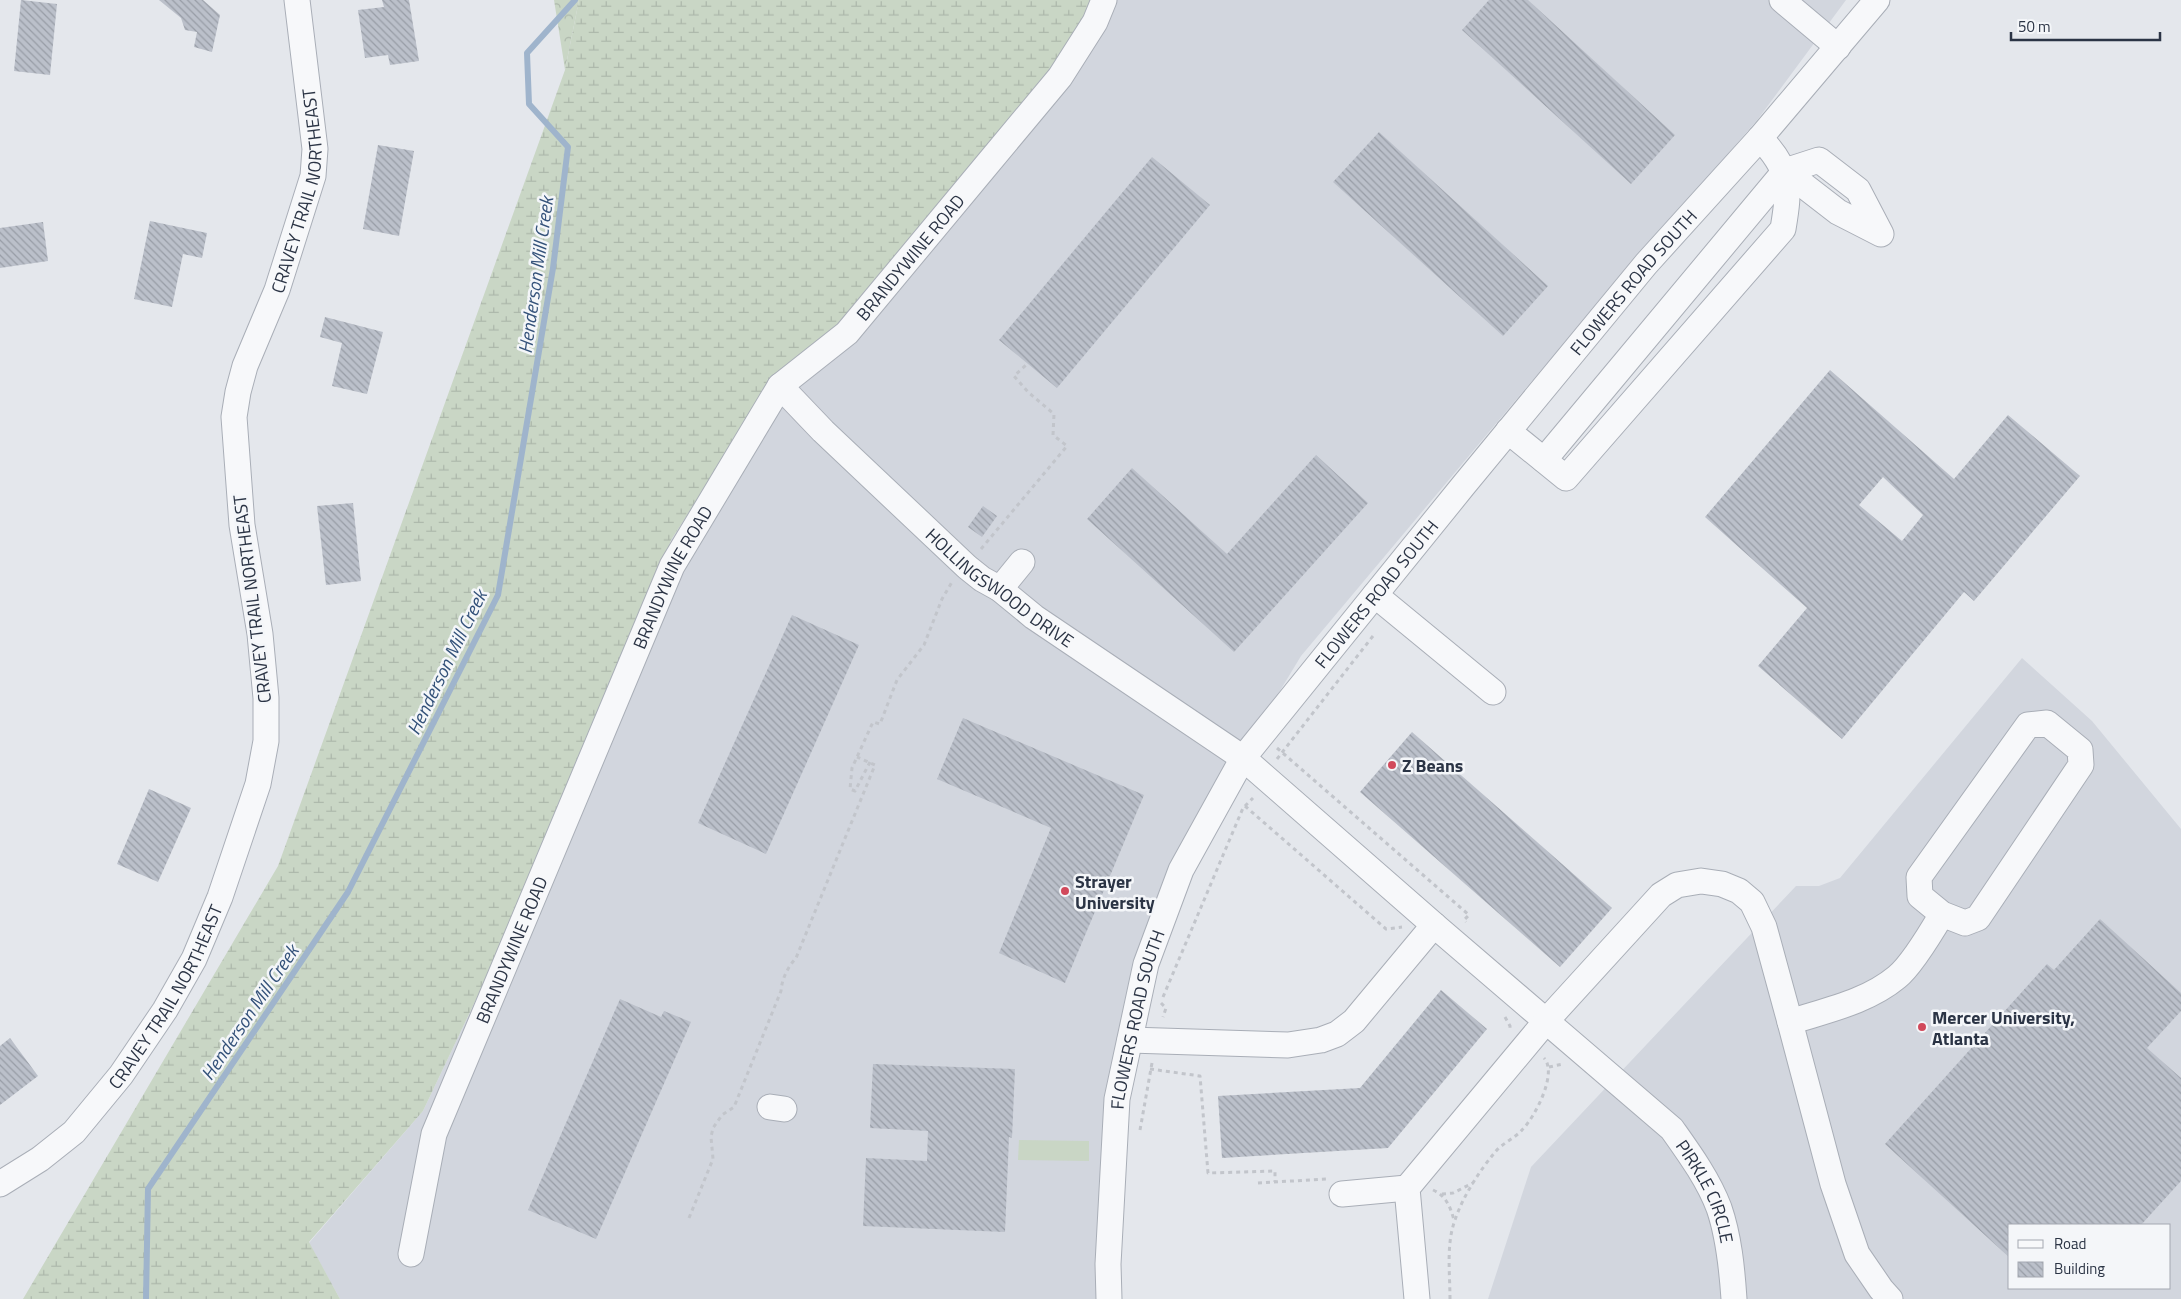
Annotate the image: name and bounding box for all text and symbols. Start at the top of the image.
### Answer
scale bar [2011,10,2160,42]
text: 50 m [2018,15,2051,38]
street label: CRAVEY TRAIL NORTHEAST [263,87,328,296]
street label: BRANDYWINE ROAD [849,188,971,326]
water label: Henderson Mill Creek [510,192,561,355]
street label: FLOWERS ROAD SOUTH [1563,203,1703,361]
street label: CRAVEY TRAIL NORTHEAST [226,493,278,705]
street label: BRANDYWINE ROAD [625,500,719,653]
street label: FLOWERS ROAD SOUTH [1307,514,1444,674]
street label: HOLLINGSWOOD DRIVE [920,521,1079,654]
water label: Henderson Mill Creek [398,582,495,739]
place label: Z Beans [1402,752,1463,779]
marker: Z Beans [1386,759,1398,771]
place label: Strayer University [1075,868,1155,916]
street label: BRANDYWINE ROAD [468,872,554,1027]
marker: Strayer University [1059,885,1071,897]
street label: CRAVEY TRAIL NORTHEAST [101,900,229,1095]
street label: FLOWERS ROAD SOUTH [1103,926,1171,1110]
water label: Henderson Mill Creek [193,936,307,1086]
place label: Mercer University, Atlanta [1932,1004,2075,1052]
marker: Mercer University, Atlanta [1916,1021,1928,1033]
street label: PIRKLE CIRCLE [1670,1134,1741,1245]
legend [2008,1224,2171,1289]
text: Road [2054,1232,2086,1255]
text: Building [2054,1257,2105,1280]

